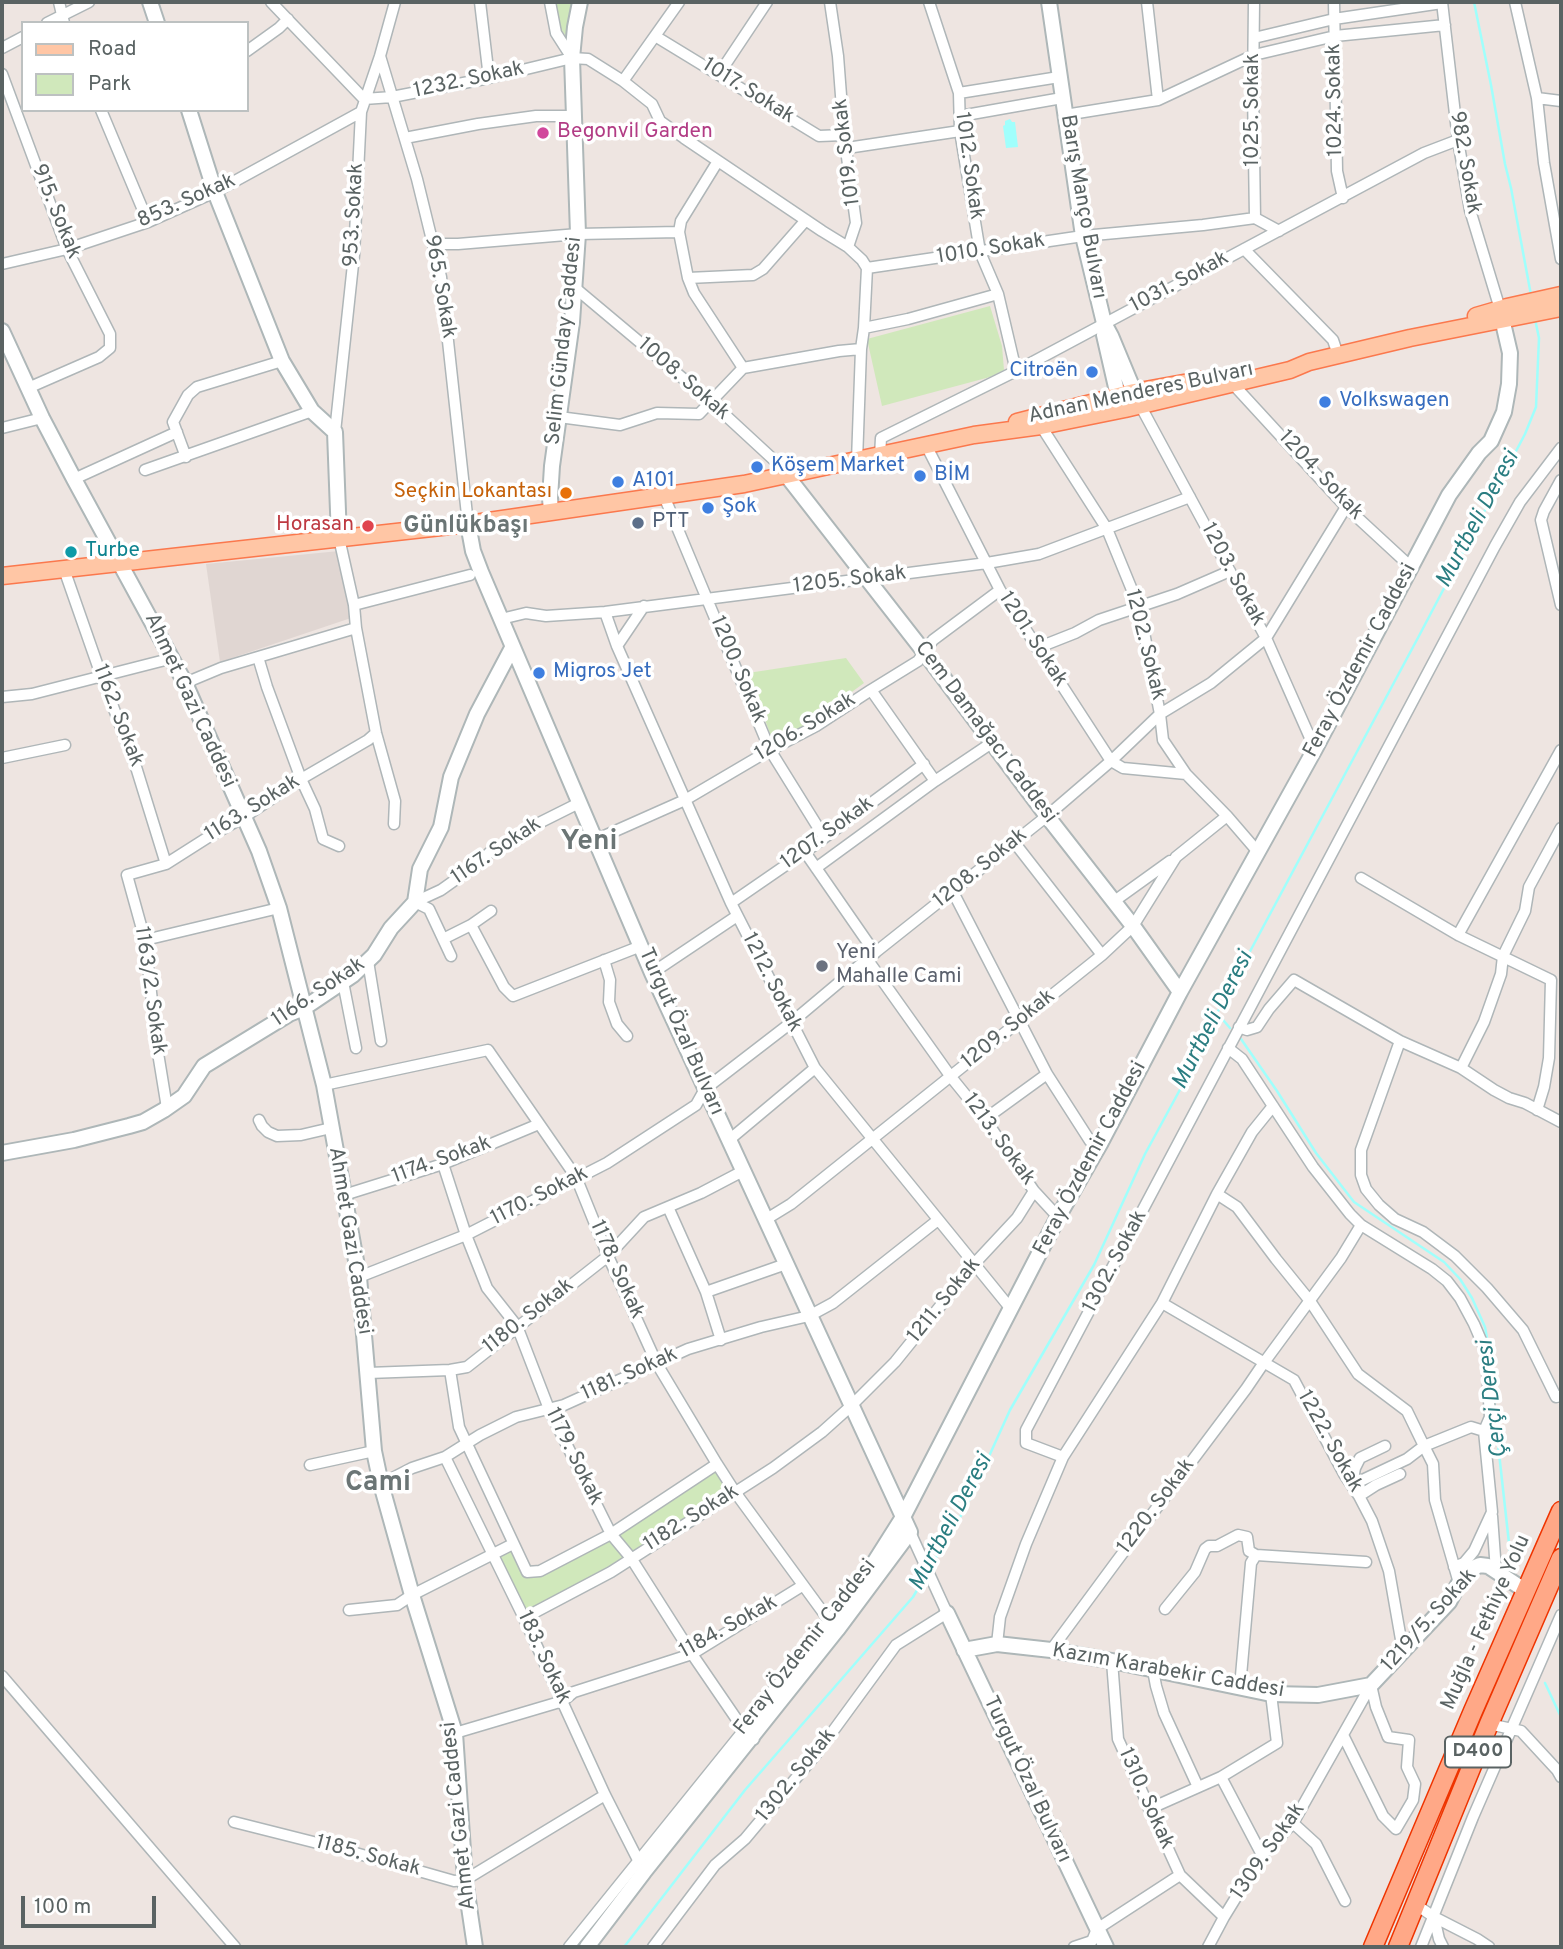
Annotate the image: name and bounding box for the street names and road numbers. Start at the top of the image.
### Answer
street label: 1024. Sokak [1322,43,1350,157]
street label: 1025. Sokak [1241,53,1267,167]
street label: 1017. Sokak [697,54,799,130]
street label: 1232. Sokak [412,57,526,105]
street label: 1019. Sokak [829,97,867,207]
street label: 982. Sokak [1443,110,1485,216]
street label: 1012. Sokak [948,111,988,221]
street label: Barış Manço Bulvarı [1053,113,1111,301]
street label: 915. Sokak [25,161,85,263]
street label: 953. Sokak [340,162,370,268]
street label: 853. Sokak [134,169,240,235]
street label: 1010. Sokak [935,229,1047,271]
street label: 965. Sokak [418,233,460,341]
street label: Selim Günday Caddesi [542,236,588,446]
street label: 1031. Sokak [1126,247,1234,319]
street label: 1008. Sokak [632,333,734,427]
street label: Adnan Menderes Bulvarı [1026,358,1256,430]
street label: 1204. Sokak [1272,426,1368,526]
street label: 1203. Sokak [1194,519,1270,631]
street label: Feray Özdemir Caddesi [1299,560,1423,762]
street label: 1205. Sokak [792,562,908,600]
street label: 1202. Sokak [1118,587,1170,703]
street label: 1201. Sokak [992,588,1072,692]
street label: Ahmet Gazi Caddesi [138,610,240,792]
street label: 1200. Sokak [703,613,771,727]
street label: Cem Damağacı Caddesi [908,637,1062,829]
street label: 1162. Sokak [86,661,148,771]
street label: 1206. Sokak [751,688,861,768]
street label: 1163. Sokak [201,770,305,848]
street label: 1207. Sokak [777,792,879,876]
street label: 1167. Sokak [447,813,547,891]
street label: 1208. Sokak [929,824,1033,914]
street label: 1163/2. Sokak [127,925,171,1057]
street label: 1212. Sokak [735,929,807,1037]
street label: Turgut Özal Bulvarı [632,944,728,1120]
street label: 1166. Sokak [268,953,370,1033]
street label: 1209. Sokak [957,985,1061,1075]
street label: Feray Özdemir Caddesi [1029,1058,1153,1260]
street label: 1213. Sokak [956,1089,1040,1191]
street label: 1174. Sokak [389,1131,495,1191]
street label: Ahmet Gazi Caddesi [322,1145,376,1337]
street label: 1170. Sokak [487,1162,593,1232]
street label: 1302. Sokak [1078,1206,1154,1318]
street label: 1178. Sokak [583,1217,649,1323]
street label: 1211. Sokak [903,1253,987,1349]
street label: 1180. Sokak [479,1274,579,1360]
street label: 1181. Sokak [578,1343,682,1407]
street label: 1222. Sokak [1291,1387,1367,1497]
street label: 1179. Sokak [539,1404,607,1510]
street label: 1220. Sokak [1113,1454,1201,1560]
street label: 1182. Sokak [640,1480,744,1558]
street label: Muğla - Fethiye Yolu [1437,1531,1537,1715]
street label: Feray Özdemir Caddesi [730,1555,882,1741]
street label: 1219/5. Sokak [1377,1564,1483,1678]
street label: 1184. Sokak [676,1591,782,1665]
street label: 183. Sokak [511,1608,575,1708]
street label: Kazım Karabekir Caddesi [1050,1639,1286,1705]
street label: Turgut Özal Bulvarı [976,1693,1076,1867]
street label: Ahmet Gazi Caddesi [438,1720,482,1912]
street label: 1302. Sokak [752,1724,842,1828]
road number: D400 [1445,1736,1511,1768]
street label: 1310. Sokak [1111,1744,1179,1854]
street label: 1309. Sokak [1226,1799,1312,1905]
street label: 1185. Sokak [313,1831,423,1883]

